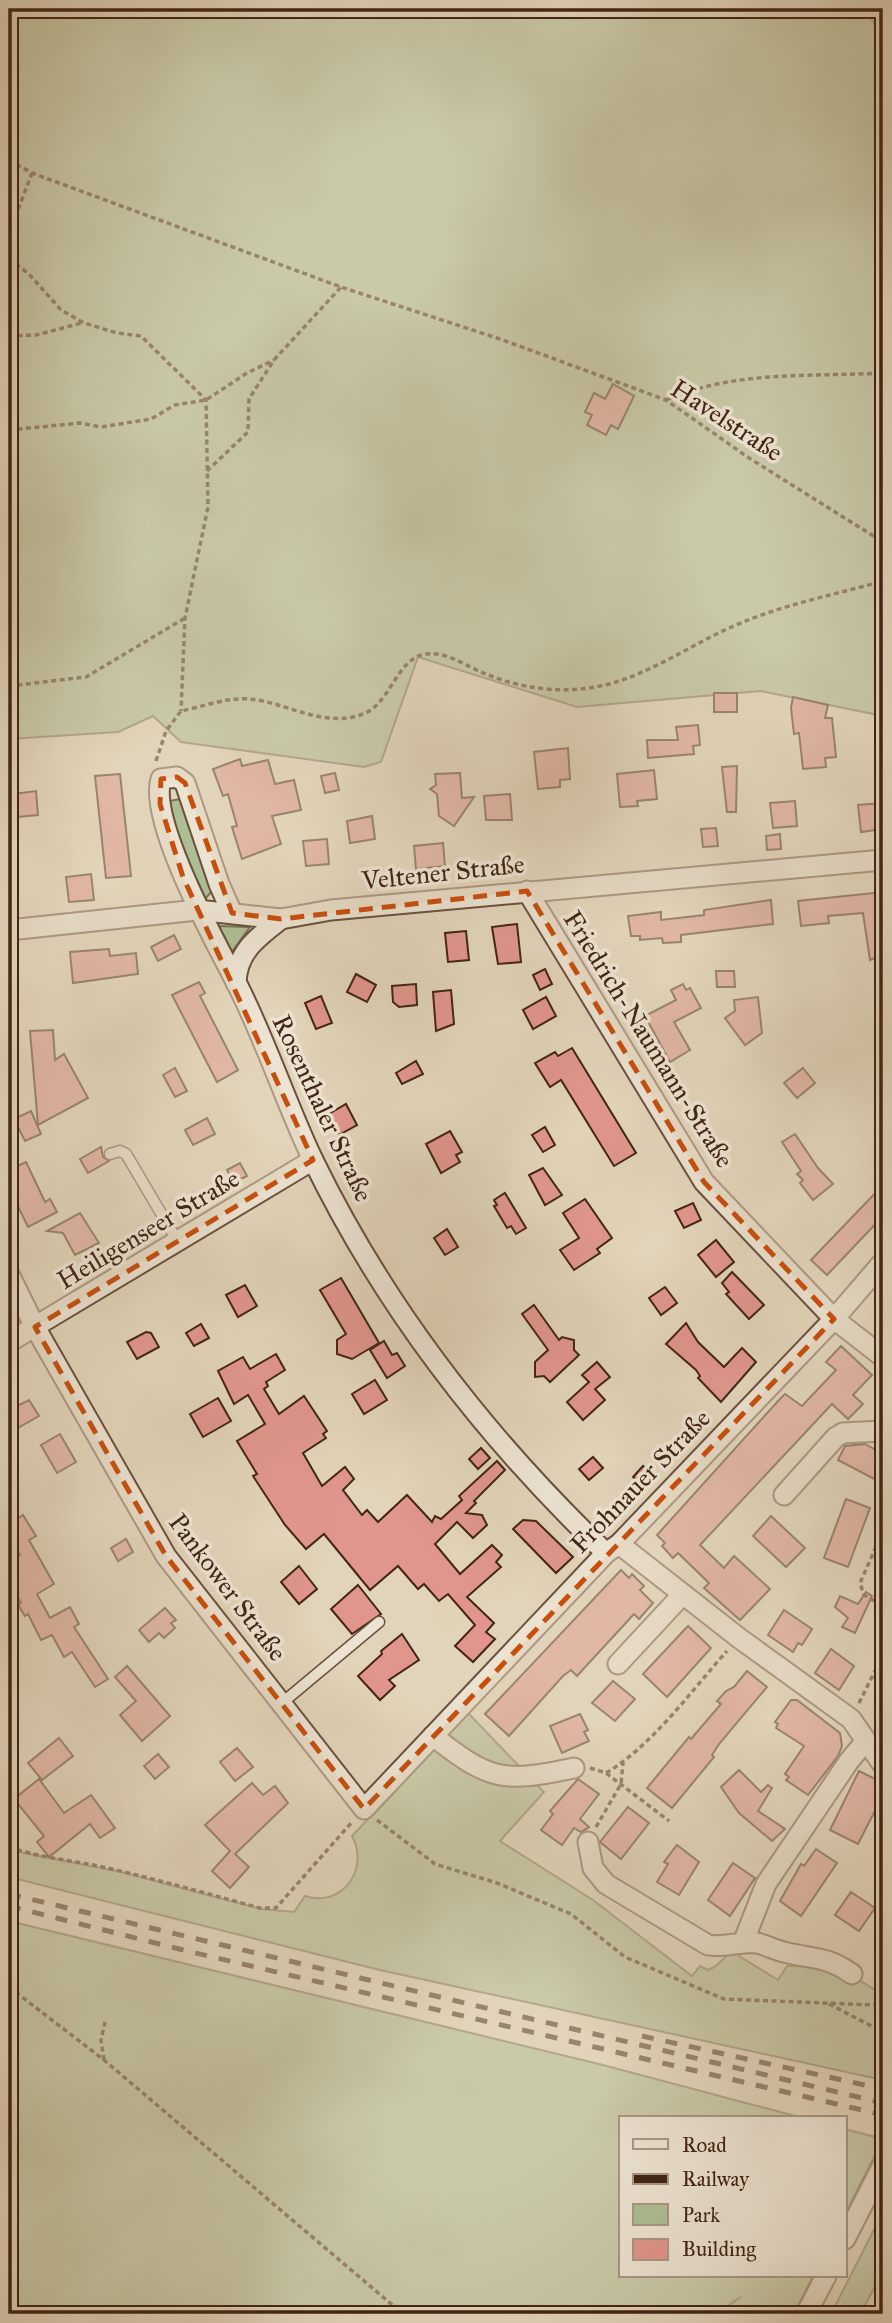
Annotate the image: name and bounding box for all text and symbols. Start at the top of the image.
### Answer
street label: Havelstraße [665,372,789,468]
street label: Veltener Straße [359,848,526,897]
street label: Friedrich-Naumann-Straße [557,905,741,1174]
street label: Rosenthaler Straße [266,1009,380,1207]
street label: Heiligenseer Straße [51,1162,245,1296]
street label: Frohnauer Straße [563,1402,717,1560]
street label: Pankower Straße [162,1507,294,1667]
legend [619,2116,846,2278]
text: Road [682,2132,727,2158]
text: Railway [682,2166,750,2192]
text: Park [682,2202,720,2228]
text: Building [682,2236,756,2262]

